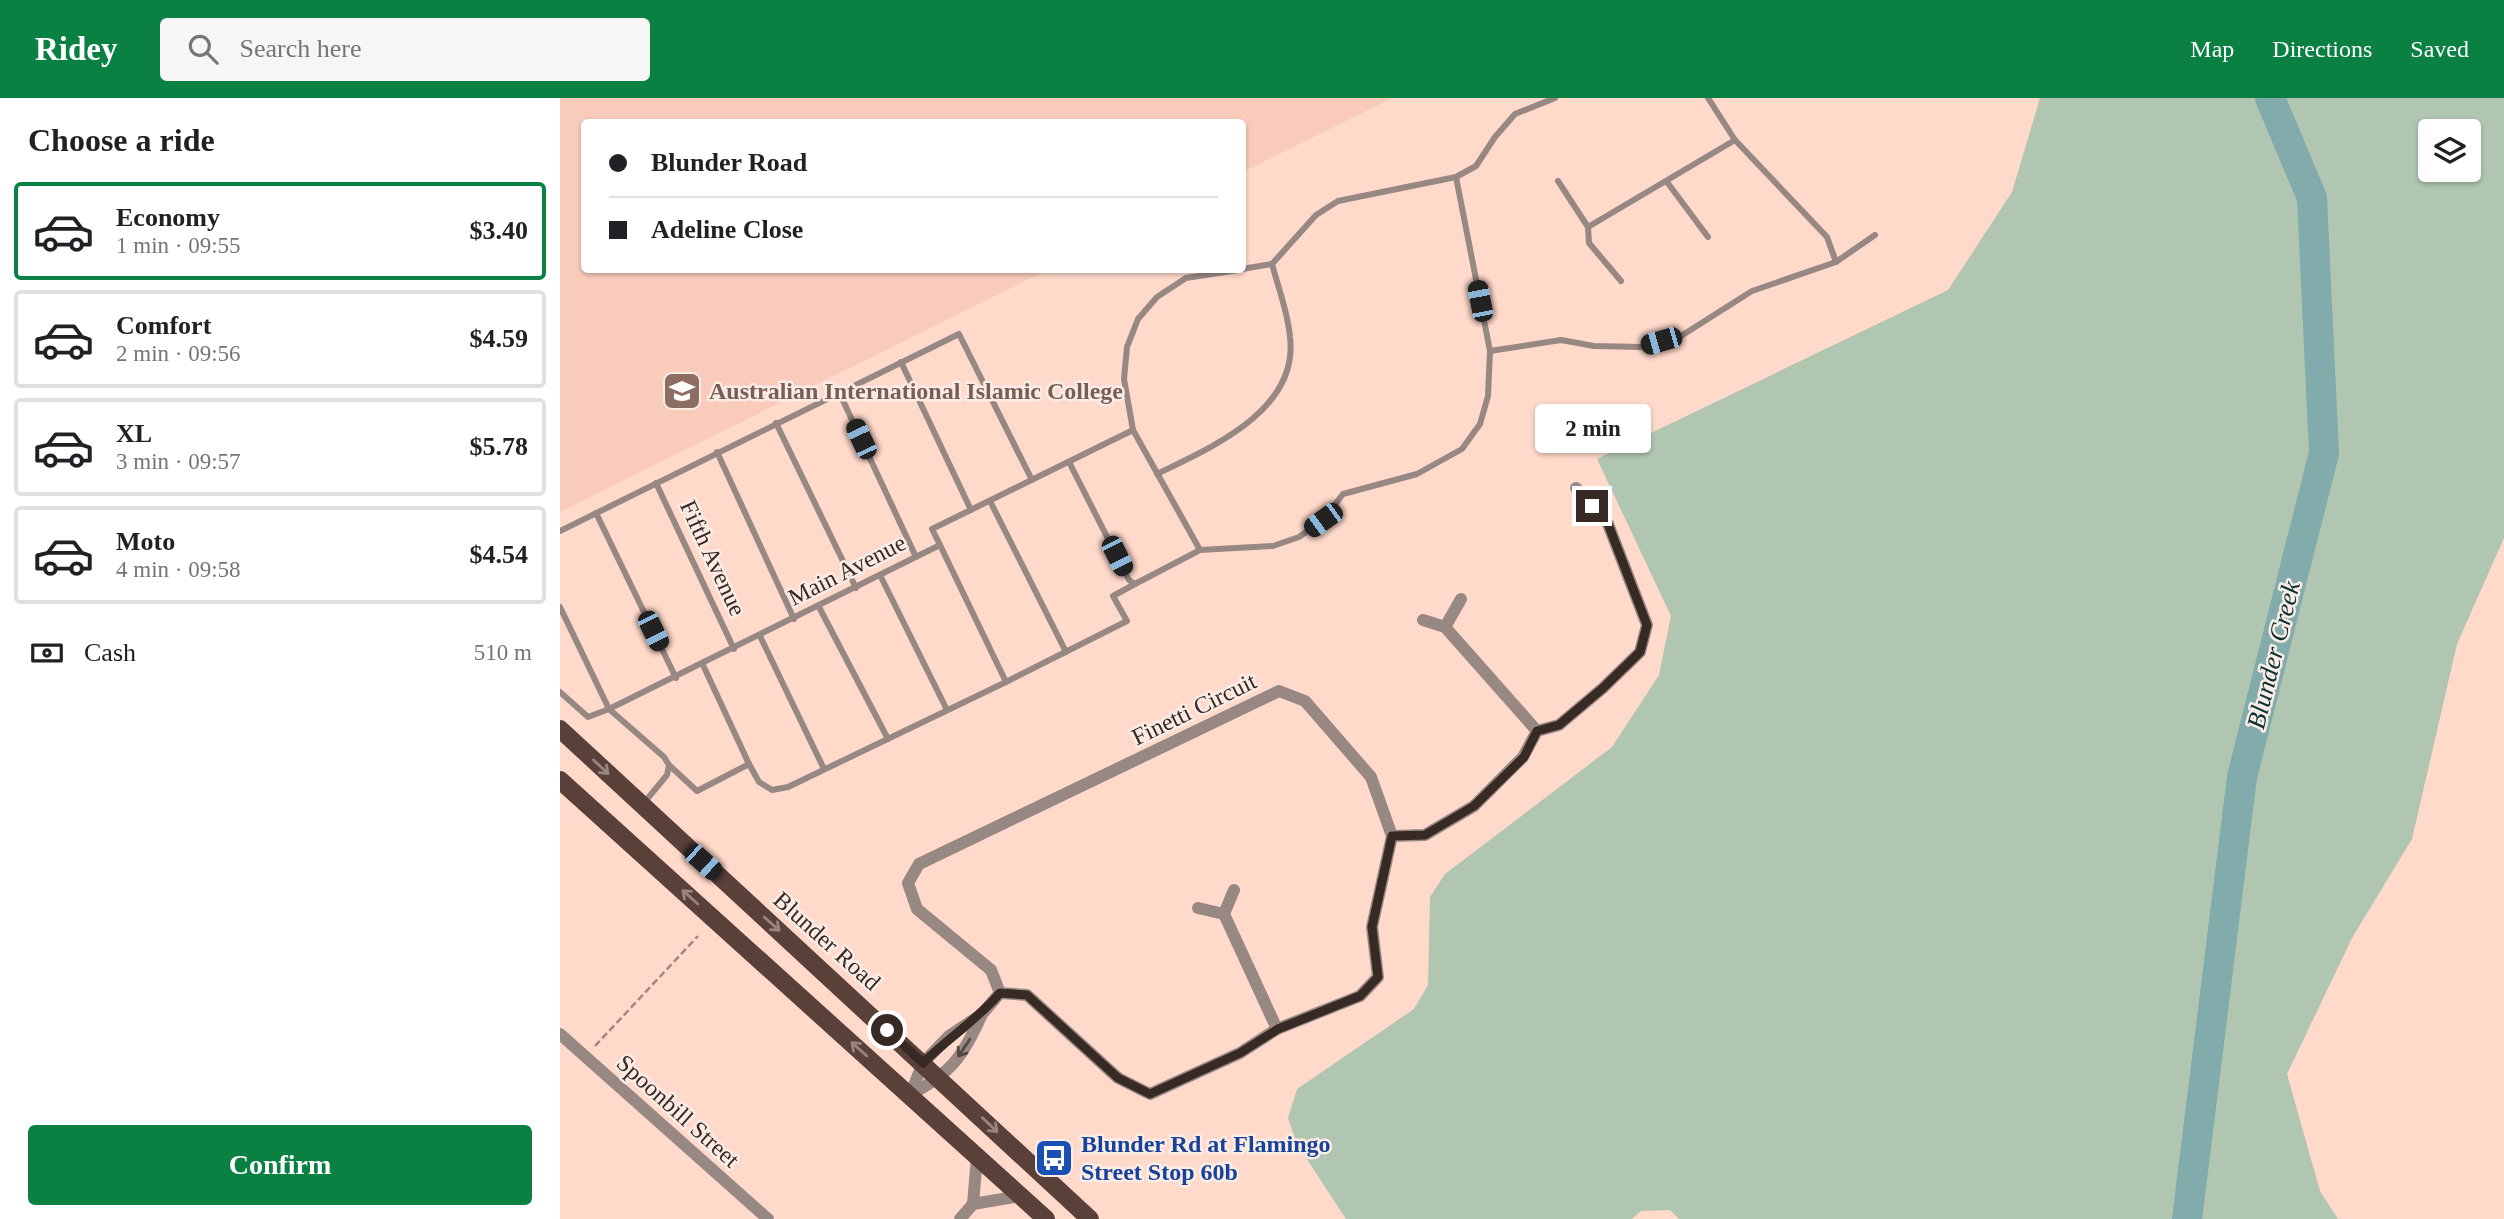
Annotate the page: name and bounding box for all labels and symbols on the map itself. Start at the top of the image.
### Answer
car [1466,278,1495,324]
car [1638,325,1685,357]
school or university icon: Australian International Islamic College [661,370,703,412]
place label: Australian International Islamic College [709,378,1123,404]
callout: 2 min [1534,404,1650,454]
car [843,416,880,462]
route end [1576,490,1608,522]
street label: Fifth Avenue [675,496,751,620]
car [1300,499,1347,541]
street label: Main Avenue [784,529,910,611]
car [1099,533,1136,579]
water label: Blunder Creek [2241,578,2306,732]
car [635,608,672,654]
street label: Finetti Circuit [1127,668,1261,750]
one-way arrow [592,758,609,775]
car [681,840,726,884]
street label: Blunder Road [769,887,885,995]
one-way arrow [682,889,700,905]
one-way arrow [763,916,781,932]
route start [871,1014,903,1046]
one-way arrow [957,1038,972,1057]
one-way arrow [850,1041,868,1057]
street label: Spoonbill Street [612,1049,745,1173]
one-way arrow [981,1117,998,1134]
place label: Blunder Rd at Flamingo Street Stop 60b [1081,1131,1331,1185]
bus stop icon: Blunder Rd at Flamingo Street Stop 60b [1033,1137,1075,1179]

